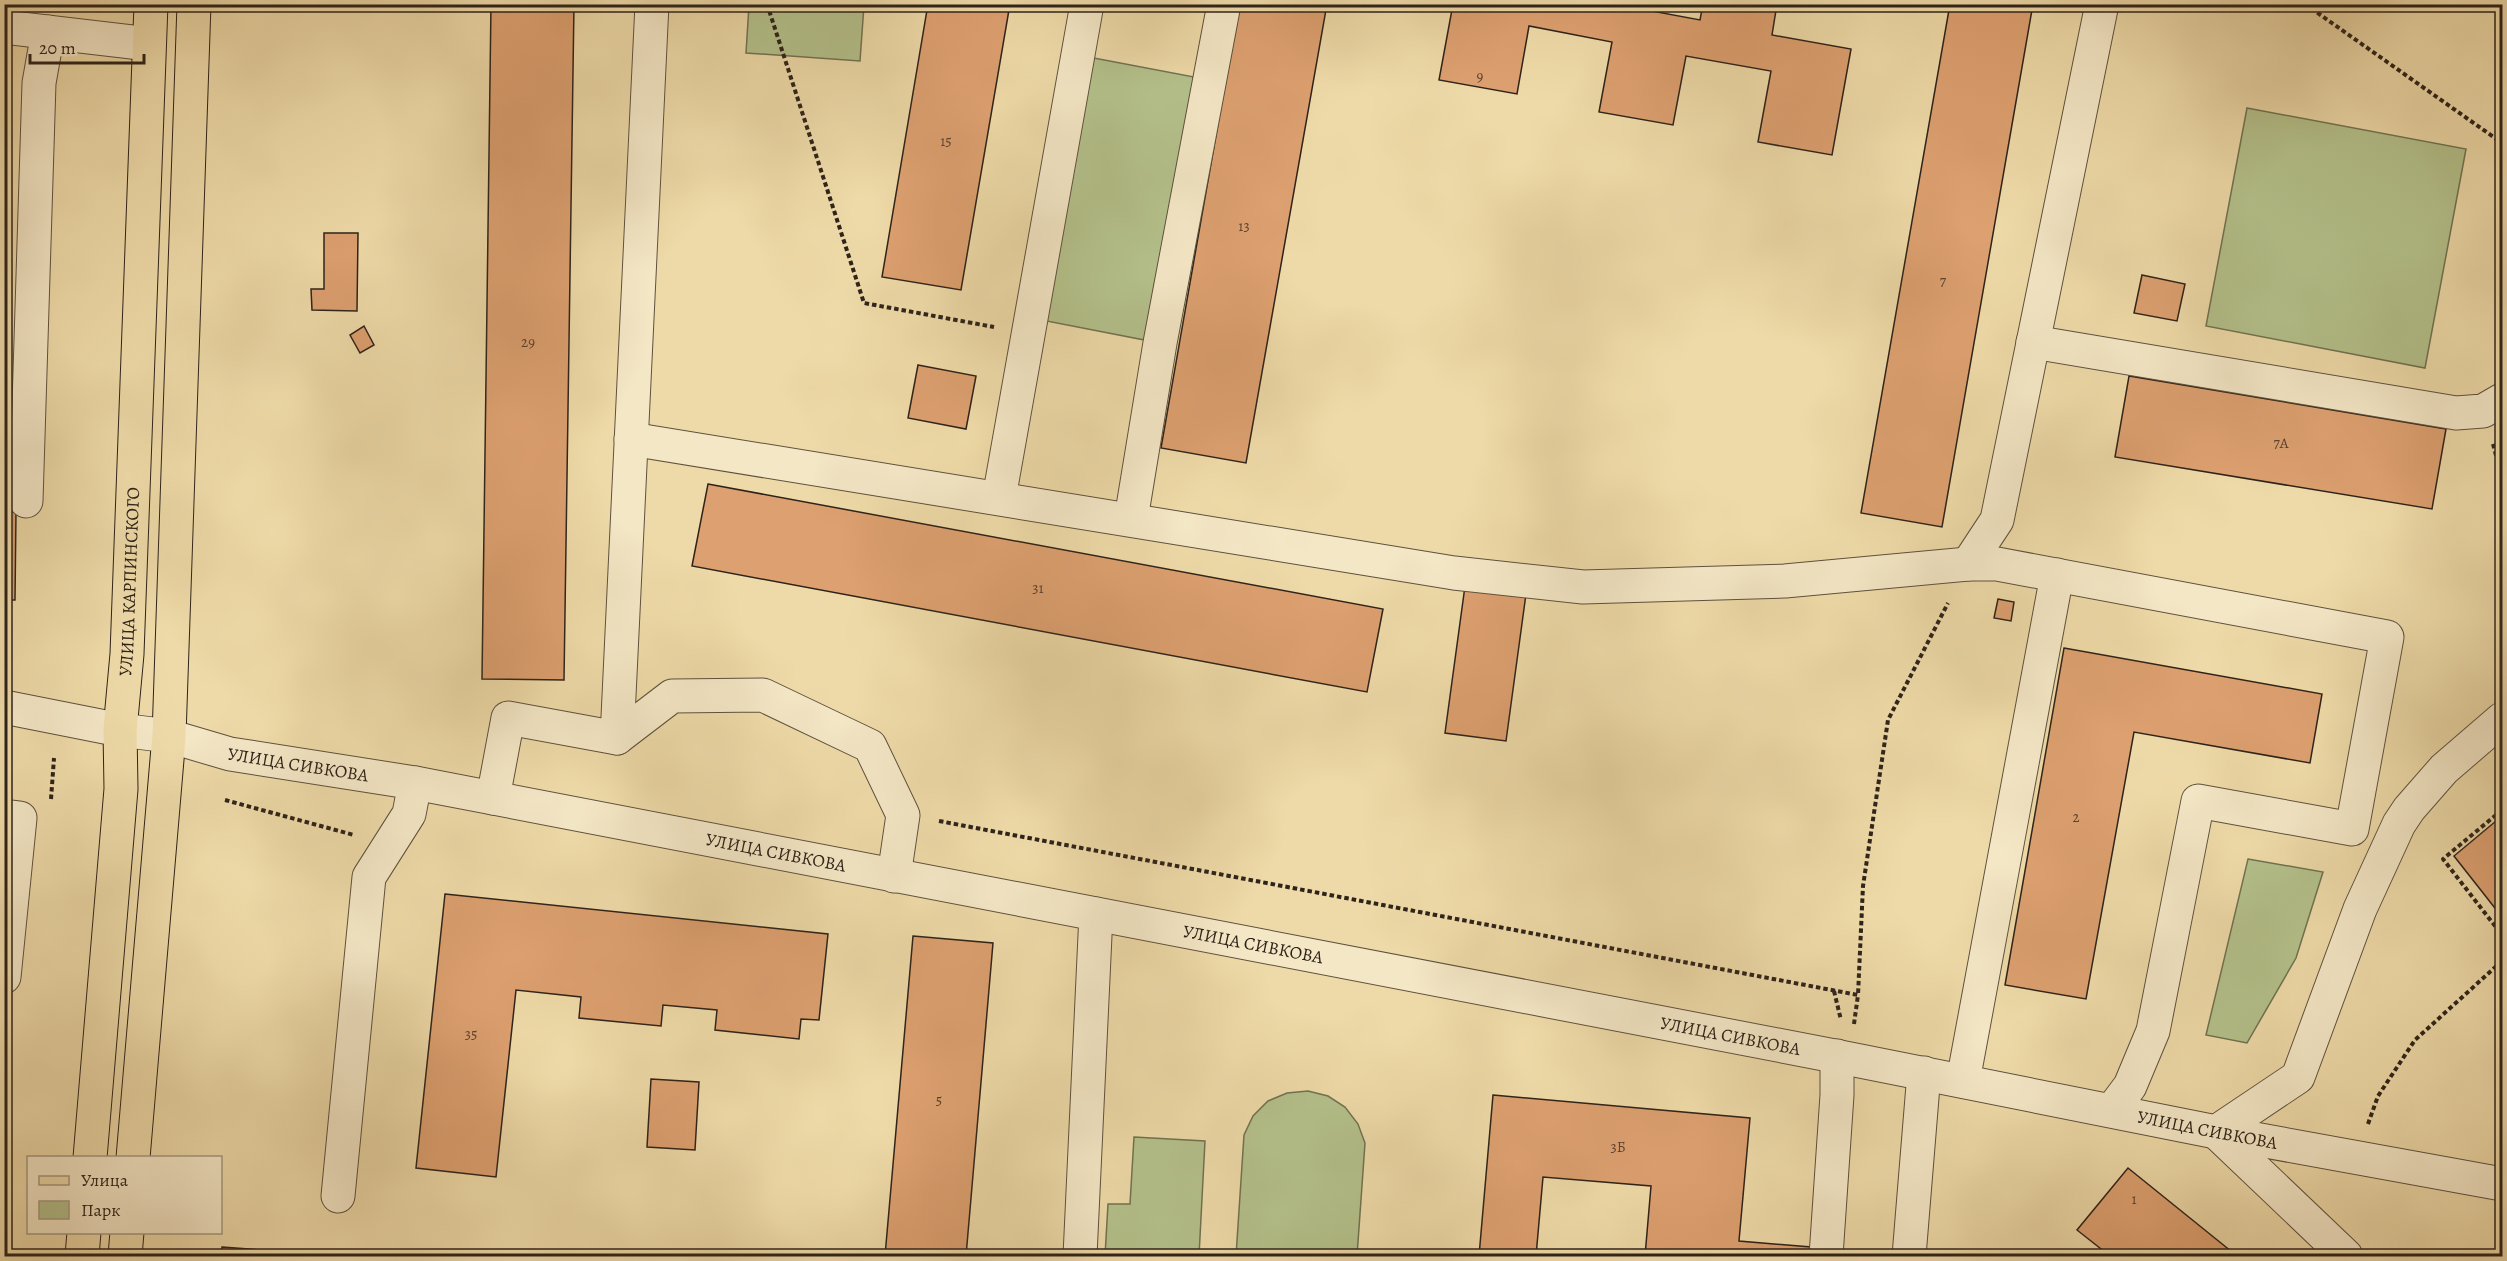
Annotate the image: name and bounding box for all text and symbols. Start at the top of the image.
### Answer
scale bar [30,27,144,65]
text: 20 m [39,36,76,60]
house number: 9 [1477,66,1484,86]
house number: 15 [940,131,952,151]
house number: 13 [1238,216,1250,236]
house number: 7 [1940,271,1947,291]
house number: 29 [521,332,535,352]
house number: 7А [2273,433,2289,453]
street label: УЛИЦА КАРПИНСКОГО [113,487,145,677]
house number: 31 [1032,578,1044,598]
street label: УЛИЦА СИВКОВА [226,742,371,788]
house number: 2 [2072,807,2080,827]
street label: УЛИЦА СИВКОВА [704,827,849,878]
street label: УЛИЦА СИВКОВА [1181,919,1326,970]
street label: УЛИЦА СИВКОВА [1658,1011,1803,1061]
house number: 35 [465,1024,477,1044]
house number: 5 [936,1090,942,1110]
street label: УЛИЦА СИВКОВА [2135,1105,2280,1155]
house number: 3Б [1610,1137,1626,1157]
legend [27,1156,222,1234]
text: Улица [81,1168,129,1192]
house number: 1 [2131,1189,2137,1209]
text: Парк [81,1198,121,1222]

